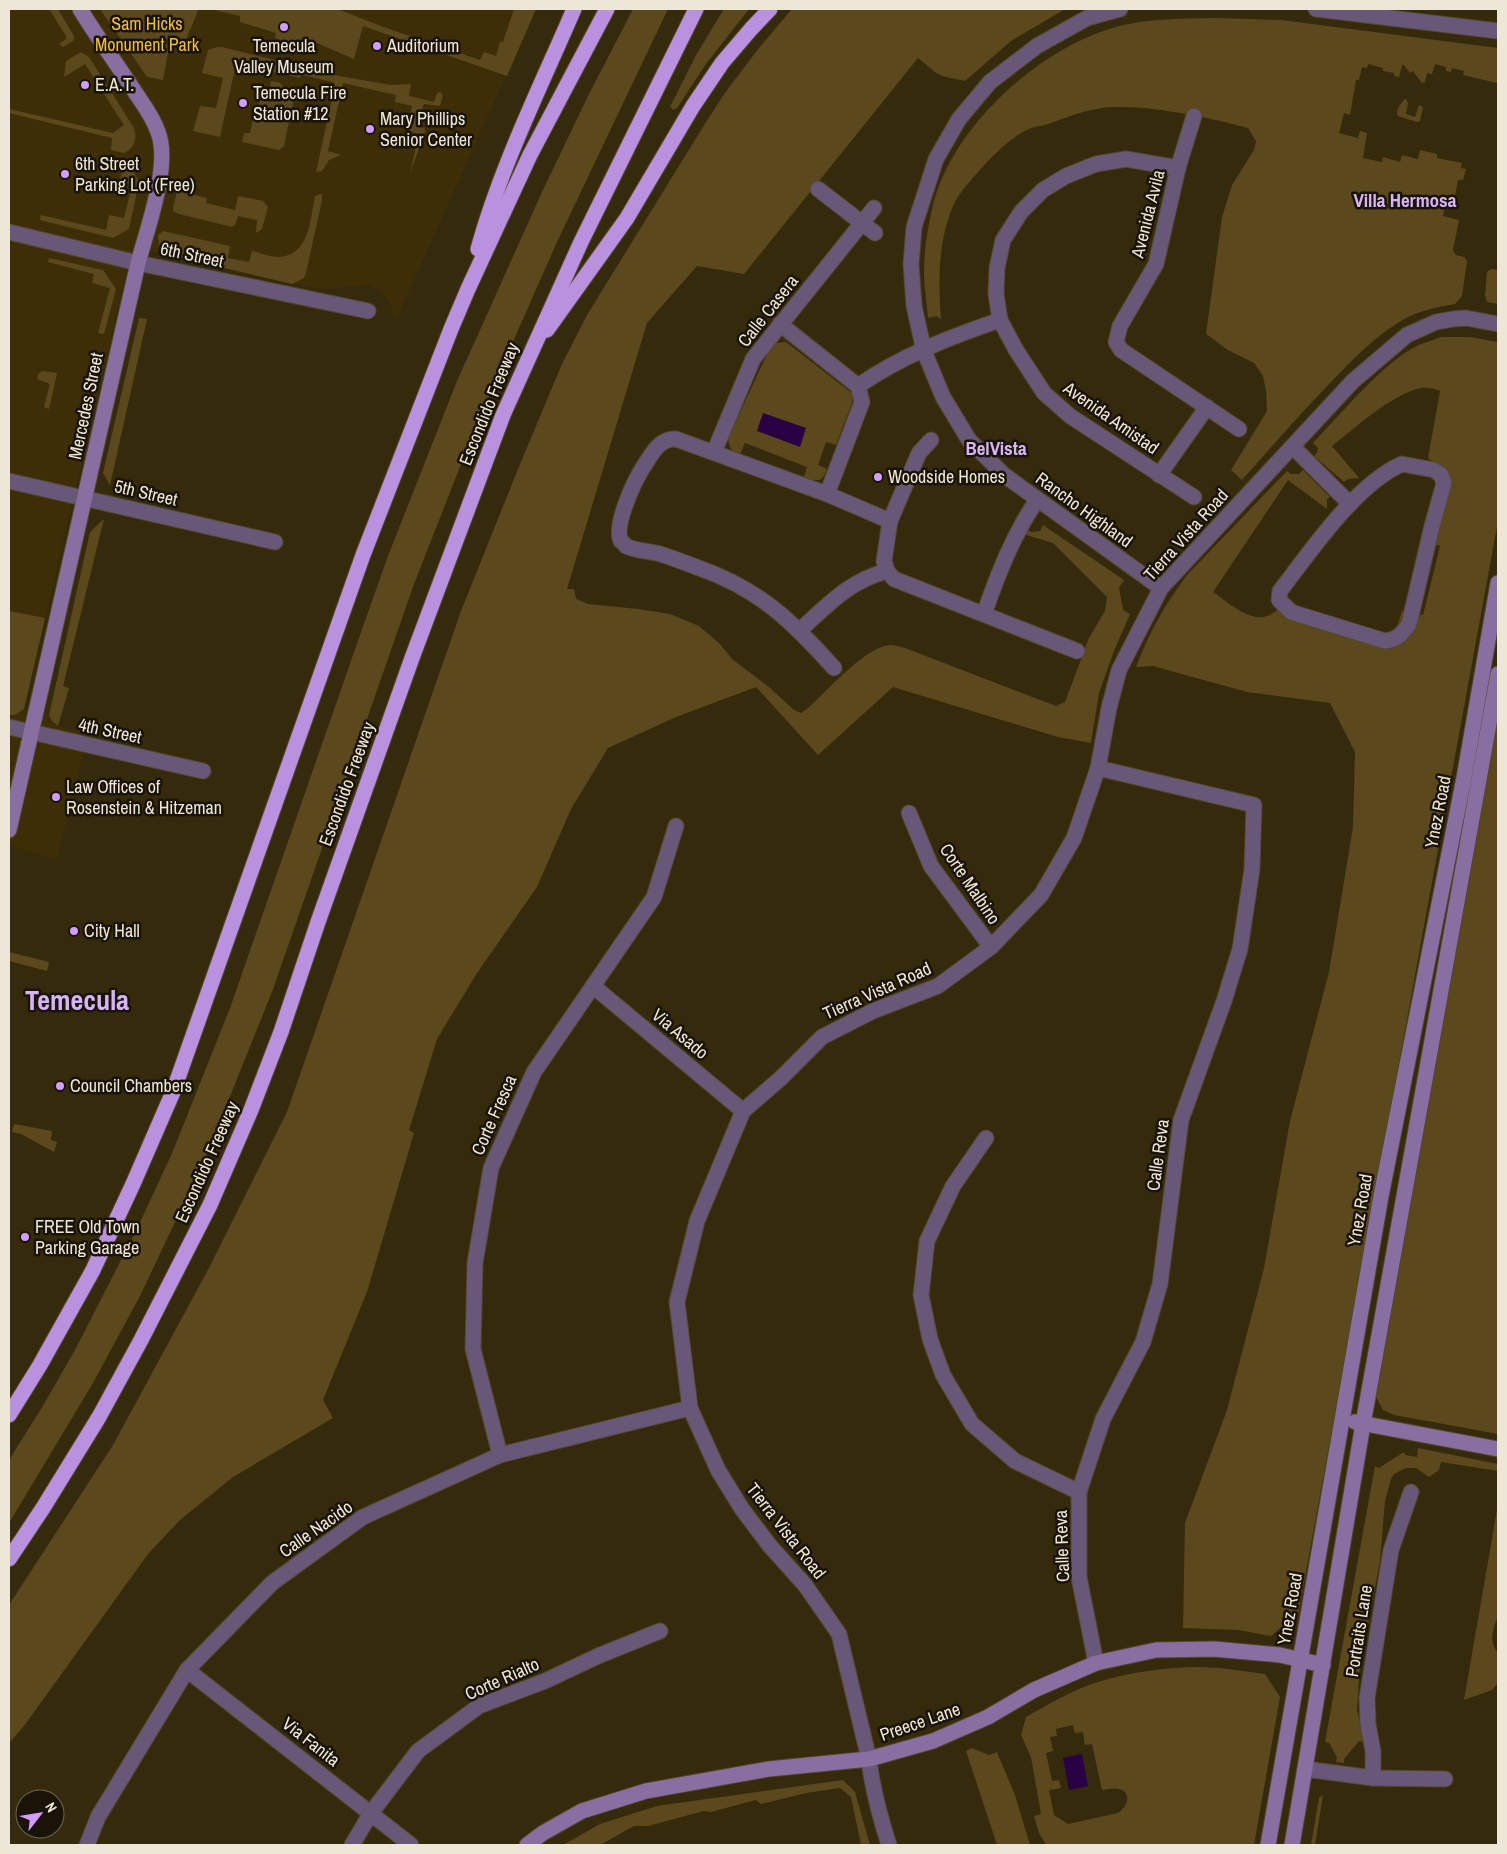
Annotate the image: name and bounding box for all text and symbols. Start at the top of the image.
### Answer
park label: Sam Hicks Monument Park [95,11,200,57]
marker: Temecula Valley Museum [278,21,290,33]
place label: Temecula Valley Museum [234,33,334,79]
place label: Auditorium [386,33,459,58]
marker: Auditorium [371,40,383,52]
place label: E.A.T. [95,72,134,97]
marker: E.A.T. [79,79,91,91]
place label: Temecula Fire Station #12 [253,80,347,126]
marker: Temecula Fire Station #12 [237,97,249,109]
place label: Mary Phillips Senior Center [380,106,472,152]
marker: Mary Phillips Senior Center [364,123,376,135]
place label: 6th Street Parking Lot (Free) [75,151,195,197]
street label: Avenida Avila [1124,167,1171,261]
marker: 6th Street Parking Lot (Free) [59,168,71,180]
district label: Villa Hermosa [1354,187,1457,213]
street label: 6th Street [158,236,226,273]
street label: Calle Casera [731,269,804,352]
street label: Escondido Freeway [453,338,525,469]
street label: Mercedes Street [62,350,109,461]
street label: Avenida Amistad [1058,375,1164,460]
district label: BelVista [965,435,1027,461]
place label: Woodside Homes [888,464,1005,489]
street label: Rancho Highland [1031,466,1138,553]
marker: Woodside Homes [872,471,884,483]
street label: 5th Street [112,473,180,512]
street label: Tierra Vista Road [1138,483,1234,586]
street label: 4th Street [76,712,144,749]
street label: Escondido Freeway [312,718,381,849]
place label: Law Offices of Rosenstein & Hitzeman [66,774,222,820]
street label: Ynez Road [1418,774,1457,850]
marker: Law Offices of Rosenstein & Hitzeman [50,791,62,803]
street label: Corte Malbino [934,838,1007,929]
place label: City Hall [84,918,140,943]
marker: City Hall [68,925,80,937]
street label: Tierra Vista Road [819,956,935,1026]
district label: Temecula [25,981,129,1019]
street label: Via Asado [647,1002,714,1065]
street label: Corte Fresca [465,1071,522,1159]
place label: Council Chambers [70,1073,192,1098]
marker: Council Chambers [54,1080,66,1092]
street label: Escondido Freeway [169,1097,245,1226]
street label: Calle Reva [1140,1117,1175,1192]
street label: Ynez Road [1341,1172,1378,1248]
place label: FREE Old Town Parking Garage [35,1214,140,1260]
marker: FREE Old Town Parking Garage [19,1231,31,1243]
street label: Tierra Vista Road [741,1477,832,1584]
street label: Calle Nacido [274,1494,357,1563]
street label: Calle Reva [1048,1510,1075,1583]
street label: Ynez Road [1271,1571,1308,1647]
street label: Portraits Lane [1339,1583,1378,1679]
street label: Corte Rialto [461,1651,543,1706]
street label: Preece Lane [876,1696,963,1747]
street label: Via Fanita [277,1711,345,1772]
north arrow [15,1789,65,1839]
text: N [41,1799,61,1815]

